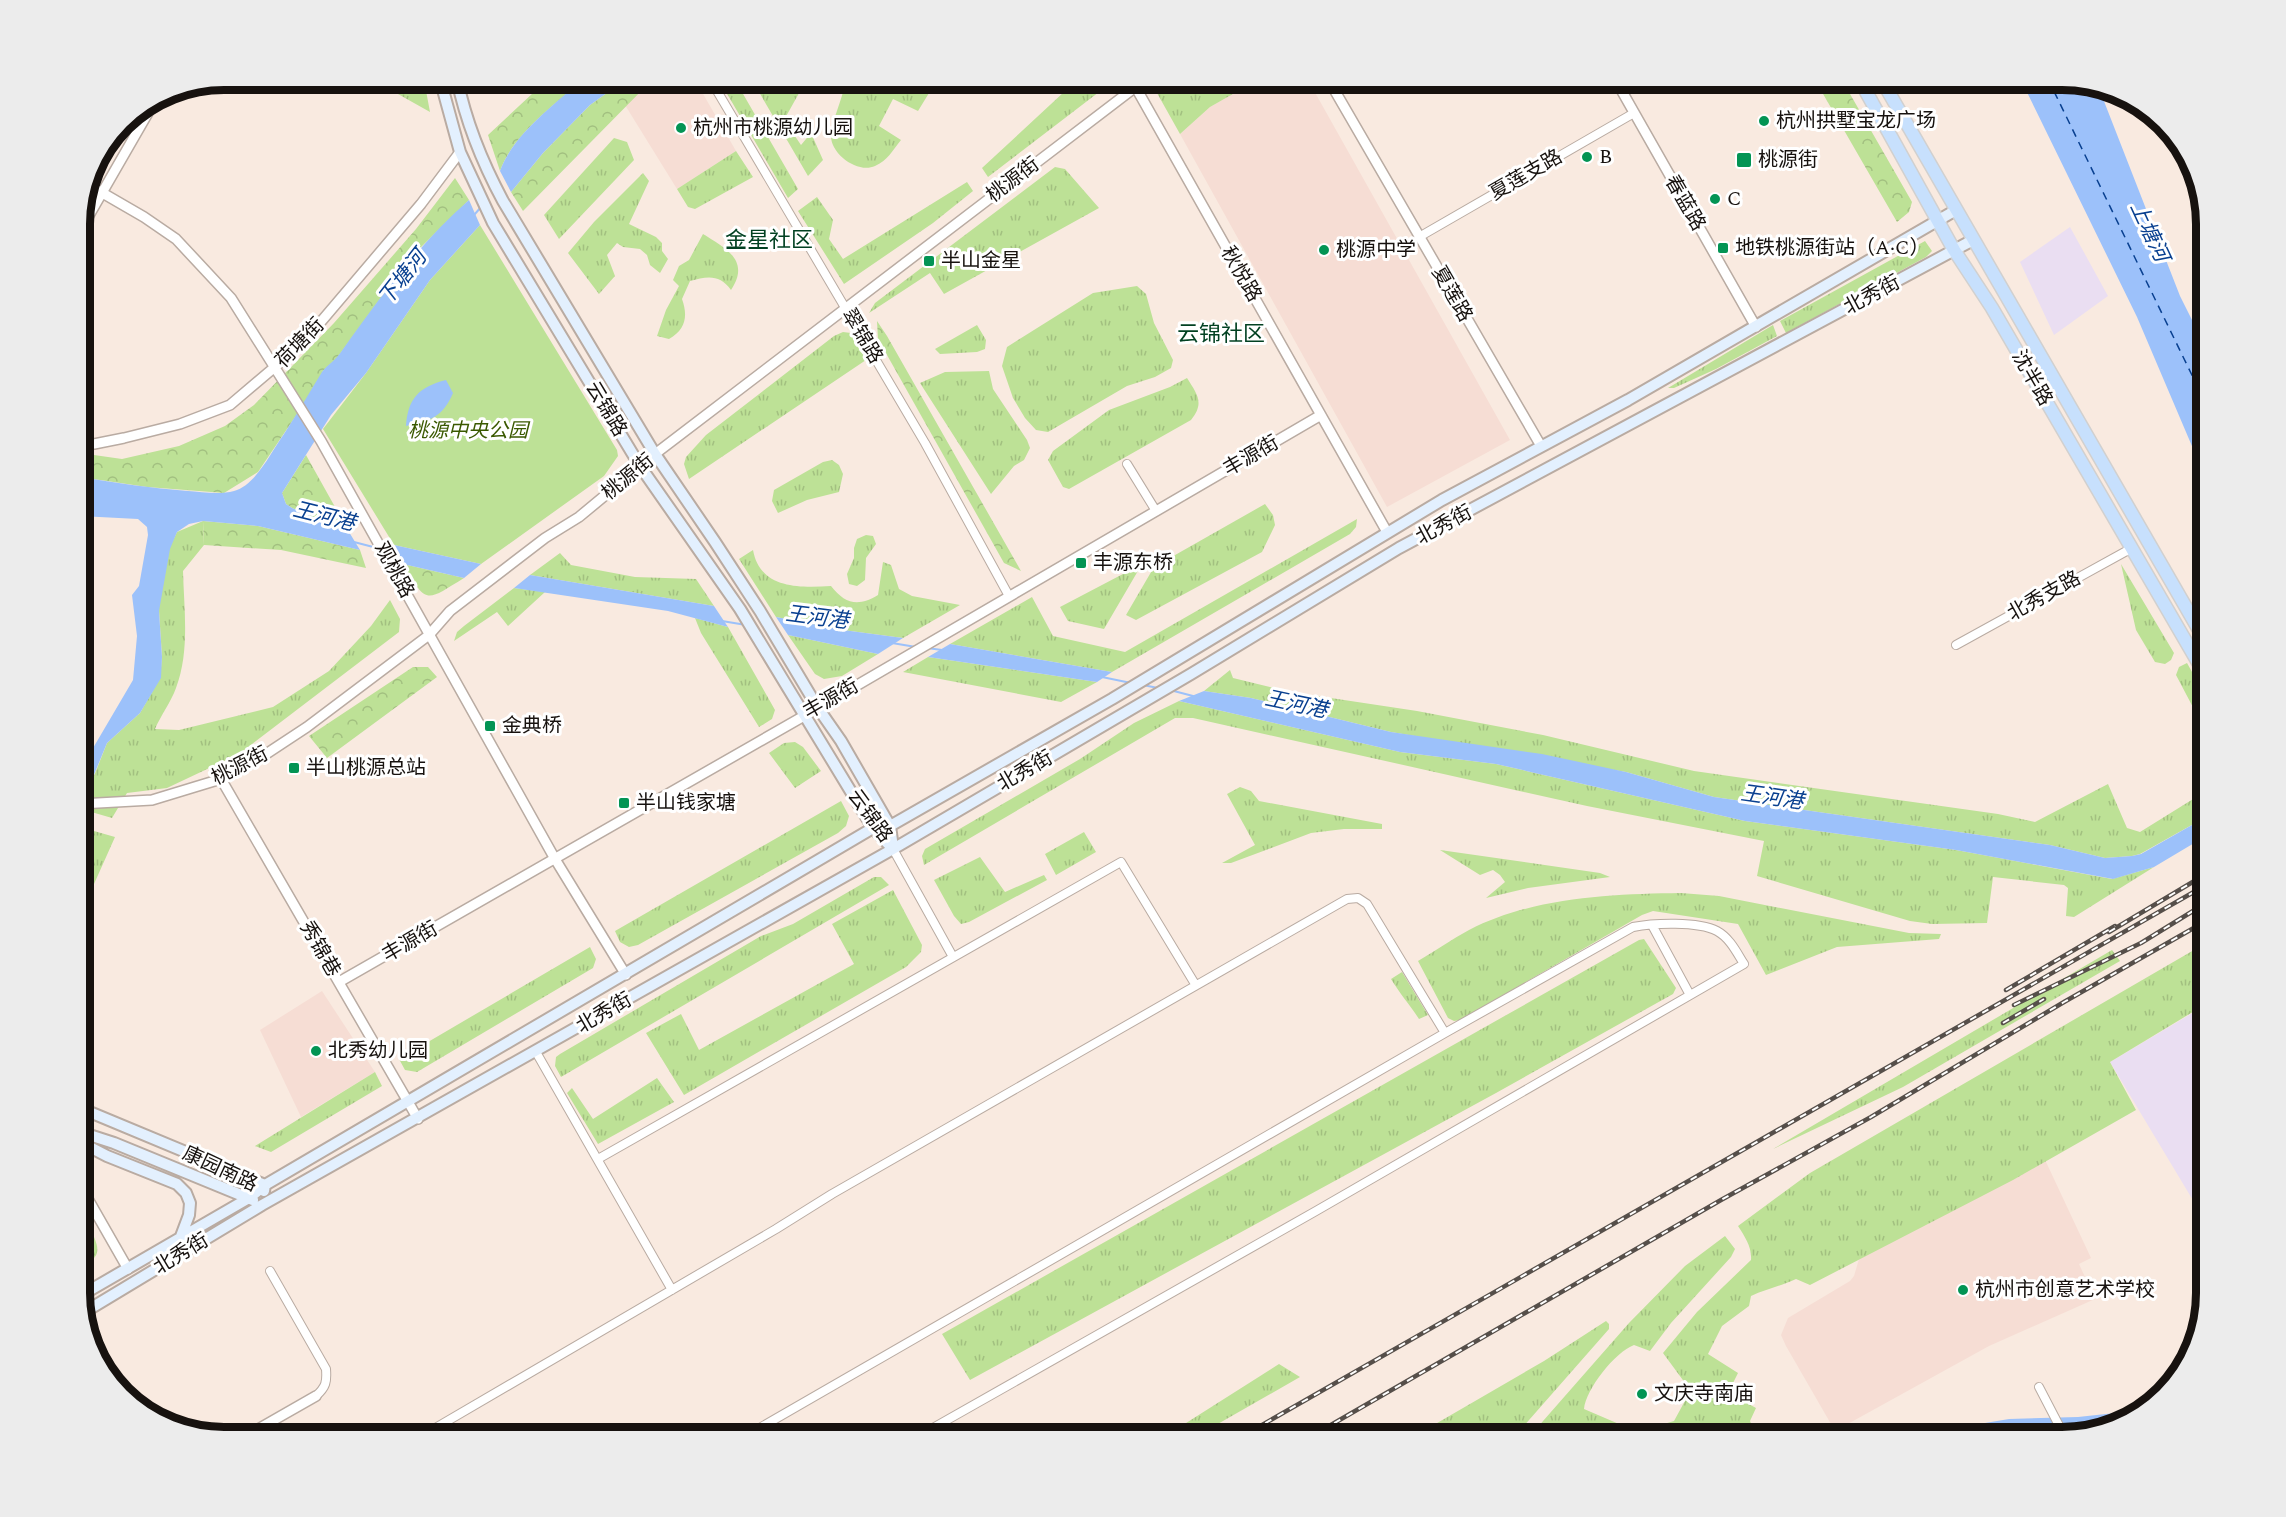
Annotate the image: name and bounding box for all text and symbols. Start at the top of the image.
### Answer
place label: 杭州拱墅宝龙广场 [1776,106,1936,136]
place label: 杭州市桃源幼儿园 [693,113,853,143]
marker: 杭州拱墅宝龙广场 [1757,114,1771,128]
marker: 杭州市桃源幼儿园 [674,121,688,135]
street label: 夏莲支路 [1484,142,1568,208]
place label: B [1599,142,1612,172]
place label: 桃源街 [1758,145,1818,175]
street label: 桃源街 [980,150,1046,210]
marker: B [1580,150,1594,164]
marker: 桃源街 [1735,151,1753,169]
street label: 春蓝路 [1657,170,1713,236]
place label: C [1727,184,1742,214]
marker: C [1708,192,1722,206]
water label: 上塘河 [2121,197,2179,271]
district label: 金星社区 [725,224,813,257]
place label: 地铁桃源街站（A·C） [1735,233,1930,263]
place label: 桃源中学 [1336,235,1416,265]
water label: 下塘河 [371,240,437,313]
street label: 秋悦路 [1213,241,1269,307]
marker: 地铁桃源街站（A·C） [1716,241,1730,255]
marker: 桃源中学 [1317,243,1331,257]
place label: 半山金星 [941,246,1021,276]
marker: 半山金星 [922,254,936,268]
street label: 夏莲路 [1424,261,1480,327]
street label: 北秀街 [1838,268,1906,322]
street label: 翠锦路 [834,303,890,369]
street label: 荷塘街 [268,311,332,375]
district label: 云锦社区 [1177,318,1265,351]
street label: 沈半路 [2004,345,2060,411]
street label: 云锦路 [578,376,634,442]
park label: 桃源中央公园 [408,416,531,446]
street label: 丰源街 [1218,428,1284,484]
street label: 桃源街 [595,446,661,508]
water label: 王河港 [290,494,361,541]
street label: 北秀街 [1410,498,1478,552]
street label: 观桃路 [366,536,422,604]
place label: 丰源东桥 [1093,548,1173,578]
marker: 丰源东桥 [1074,556,1088,570]
street label: 北秀支路 [2002,563,2086,629]
water label: 王河港 [784,598,853,638]
street label: 丰源街 [798,671,864,727]
water label: 王河港 [1262,683,1333,728]
place label: 金典桥 [502,711,562,741]
marker: 金典桥 [483,719,497,733]
street label: 桃源街 [206,739,274,793]
street label: 北秀街 [992,743,1058,799]
place label: 半山桃源总站 [306,753,426,783]
marker: 半山桃源总站 [287,761,301,775]
water label: 王河港 [1739,778,1808,819]
street label: 云锦路 [840,783,900,849]
place label: 半山钱家塘 [636,788,736,818]
marker: 半山钱家塘 [617,796,631,810]
street label: 丰源街 [377,914,443,970]
street label: 秀锦巷 [292,916,348,982]
street label: 北秀街 [571,985,637,1041]
place label: 北秀幼儿园 [328,1036,428,1066]
marker: 北秀幼儿园 [309,1044,323,1058]
street label: 康园南路 [177,1139,263,1199]
street label: 北秀街 [148,1226,214,1282]
place label: 杭州市创意艺术学校 [1975,1275,2155,1305]
marker: 杭州市创意艺术学校 [1956,1283,1970,1297]
place label: 文庆寺南庙 [1654,1379,1754,1409]
marker: 文庆寺南庙 [1635,1387,1649,1401]

